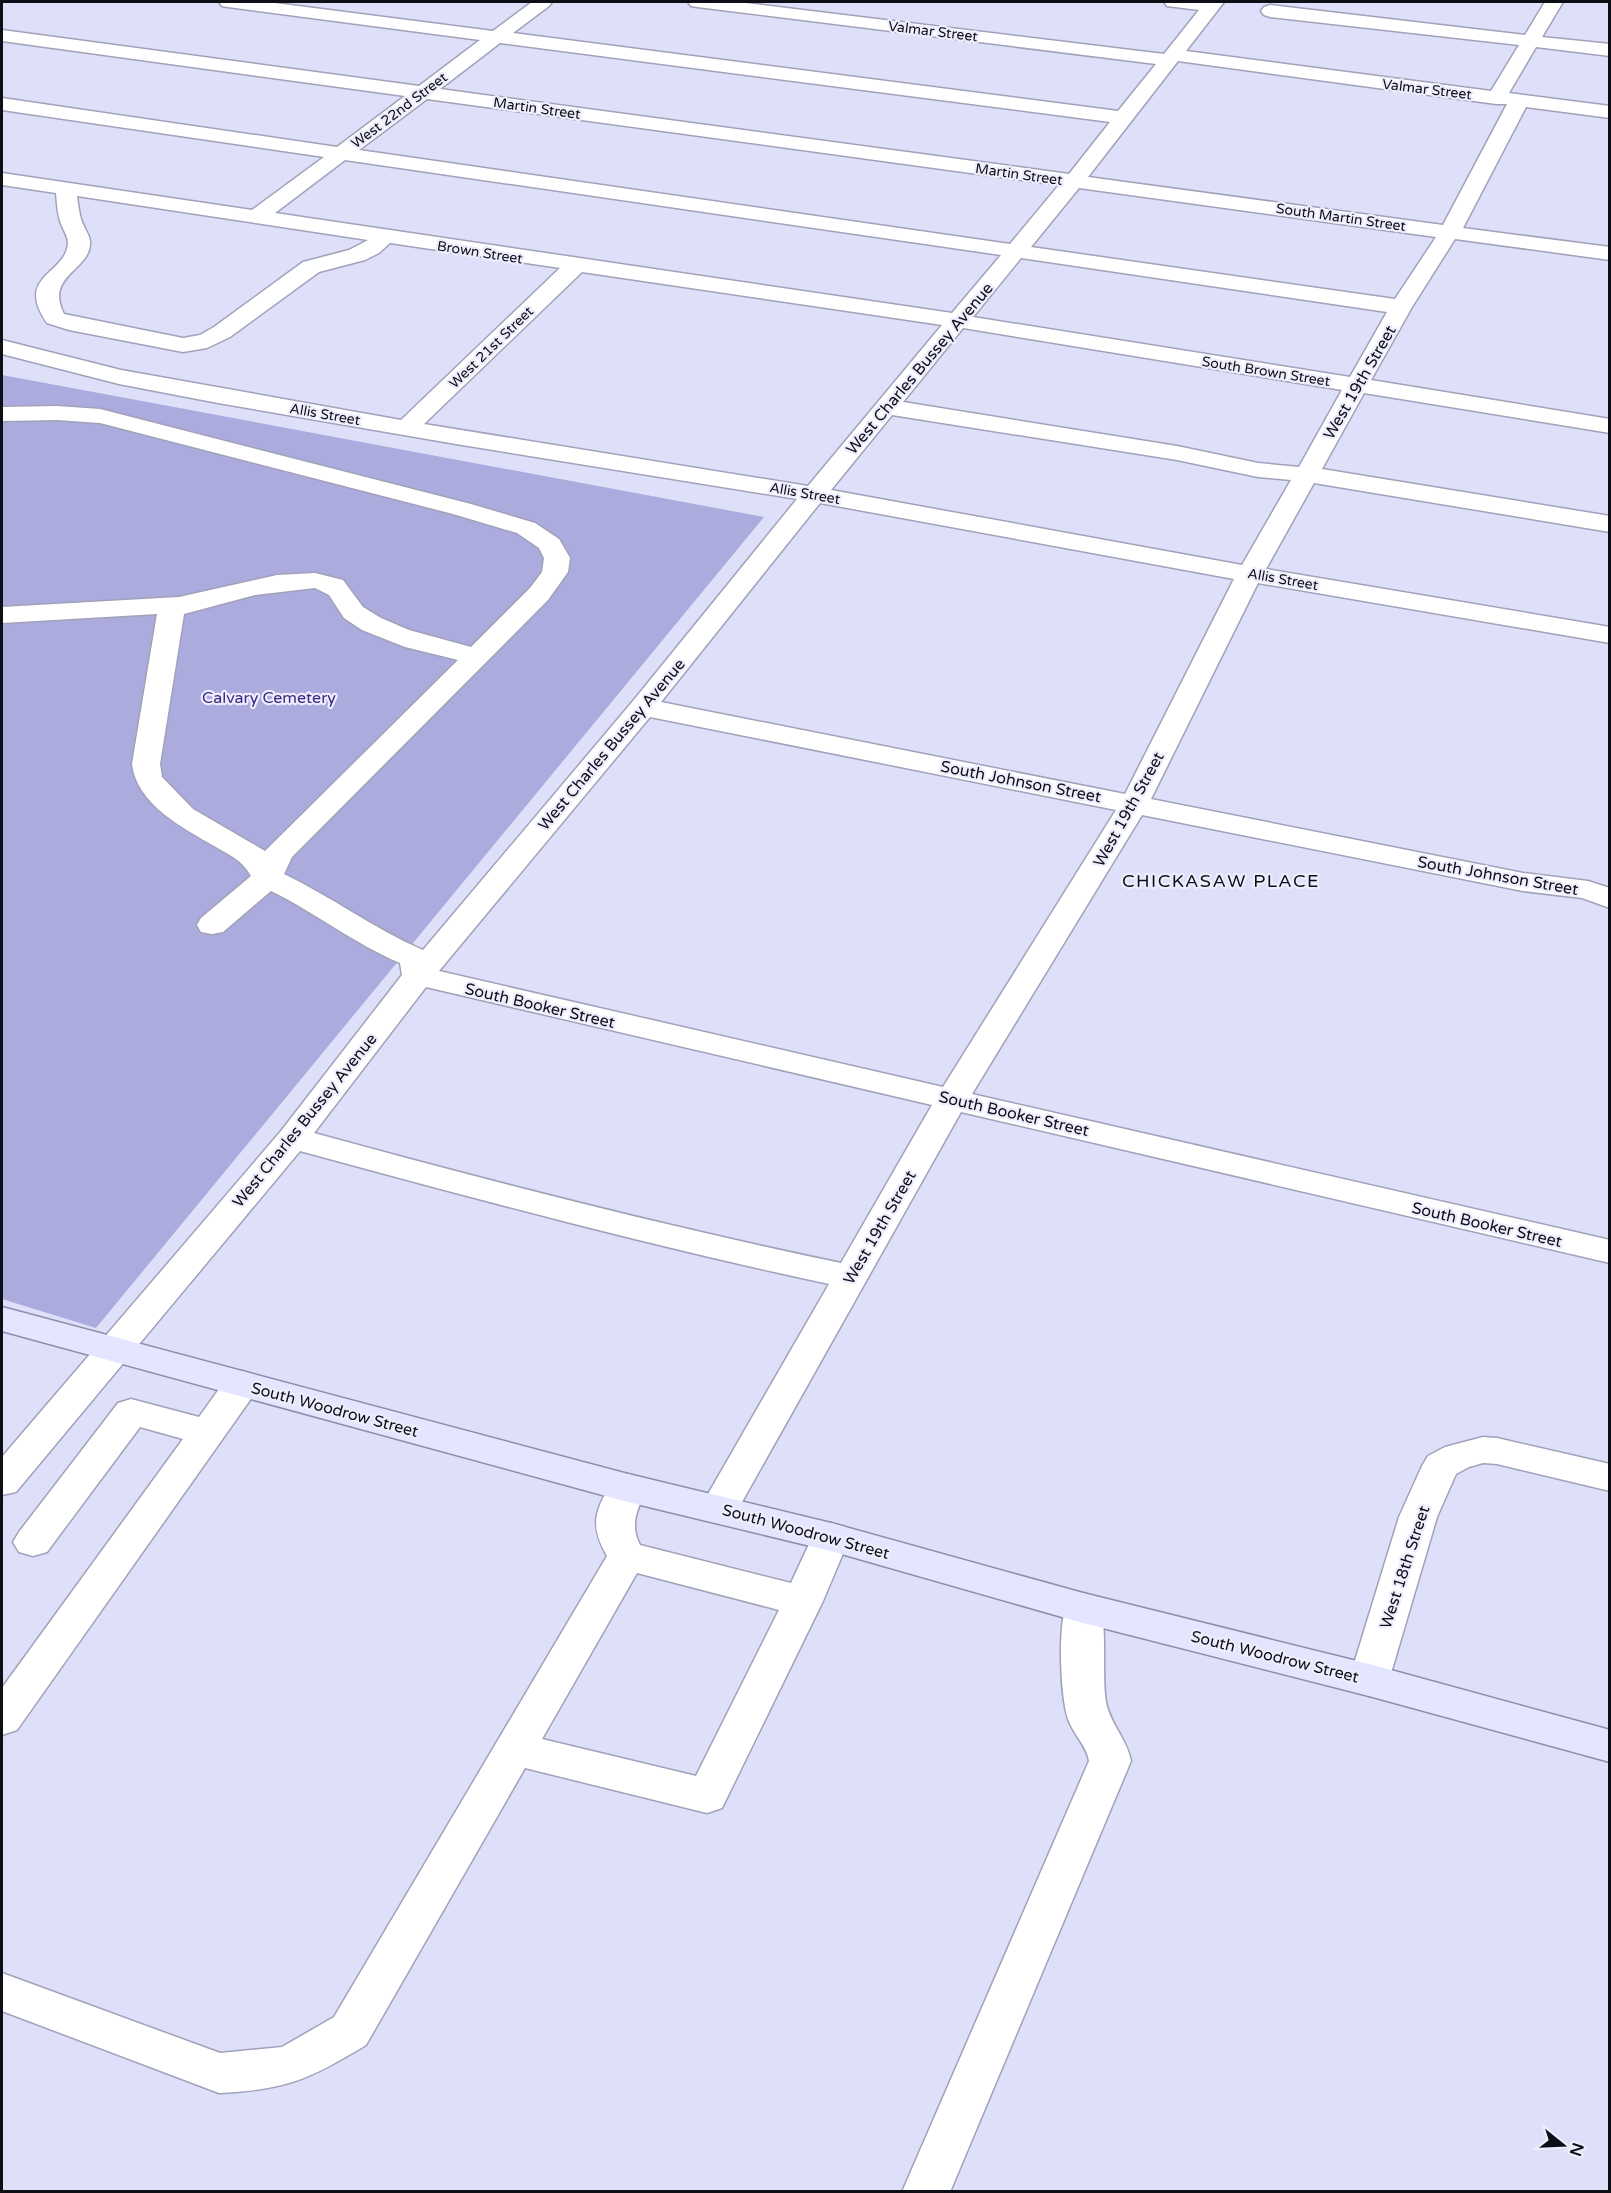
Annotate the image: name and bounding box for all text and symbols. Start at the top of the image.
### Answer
street label: Valmar Street [887,18,979,45]
street label: West 22nd Street [348,68,451,152]
street label: Valmar Street [1381,76,1473,103]
street label: Martin Street [492,94,582,123]
street label: Martin Street [974,160,1064,189]
street label: South Martin Street [1275,200,1408,235]
street label: Brown Street [436,237,525,268]
street label: West Charles Bussey Avenue [842,279,998,459]
street label: West 21st Street [446,302,537,392]
street label: West 19th Street [1319,322,1401,443]
street label: South Brown Street [1201,353,1332,390]
street label: Allis Street [288,400,362,429]
street label: Allis Street [768,479,842,508]
street label: Allis Street [1246,565,1320,594]
street label: West Charles Bussey Avenue [534,655,690,835]
park label: Calvary Cemetery [202,688,336,708]
street label: West 19th Street [1089,749,1169,870]
street label: South Johnson Street [939,757,1103,807]
street label: South Johnson Street [1416,852,1580,900]
district label: CHICKASAW PLACE [1122,870,1320,892]
street label: South Booker Street [463,979,617,1033]
street label: West Charles Bussey Avenue [228,1029,381,1212]
street label: South Booker Street [937,1087,1091,1141]
street label: West 19th Street [839,1167,921,1288]
street label: South Booker Street [1410,1198,1564,1252]
street label: South Woodrow Street [249,1378,421,1442]
street label: South Woodrow Street [720,1500,892,1564]
street label: West 18th Street [1376,1503,1434,1631]
street label: South Woodrow Street [1189,1626,1361,1688]
north arrow [1533,2115,1593,2175]
text: N [1565,2140,1588,2159]

